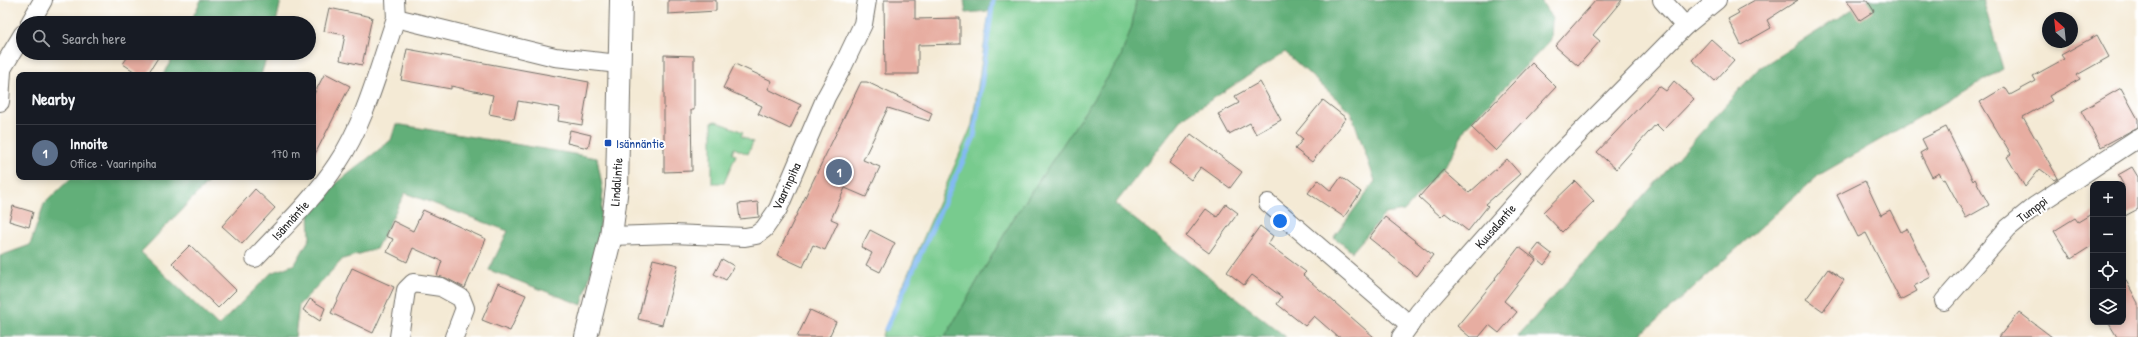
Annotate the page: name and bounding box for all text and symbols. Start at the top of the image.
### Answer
north arrow [2042,12,2078,48]
search box [16,16,316,60]
icon: search [30,27,52,49]
text: Search here [62,28,126,49]
text: Nearby [32,87,75,110]
text: Innoite [70,133,108,154]
place label: Isännäntie [616,134,664,152]
marker: Isännäntie [603,138,613,148]
text: 1 [43,144,47,162]
text: 170 m [271,144,300,162]
text: Office · Vaarinpiha [70,154,156,172]
street label: Lindalintie [605,157,627,207]
pin: 1 [826,157,852,187]
street label: Vaarinpiha [767,159,805,213]
map controls [2090,181,2126,325]
button: + [2090,181,2126,217]
street label: Tumppi [2013,192,2051,226]
street label: Isännäntie [267,196,313,244]
street label: Kuusalantie [1470,200,1520,252]
your location [1270,211,1290,231]
button: − [2090,217,2126,253]
button: locate [2090,253,2126,289]
button: layers [2090,289,2126,325]

